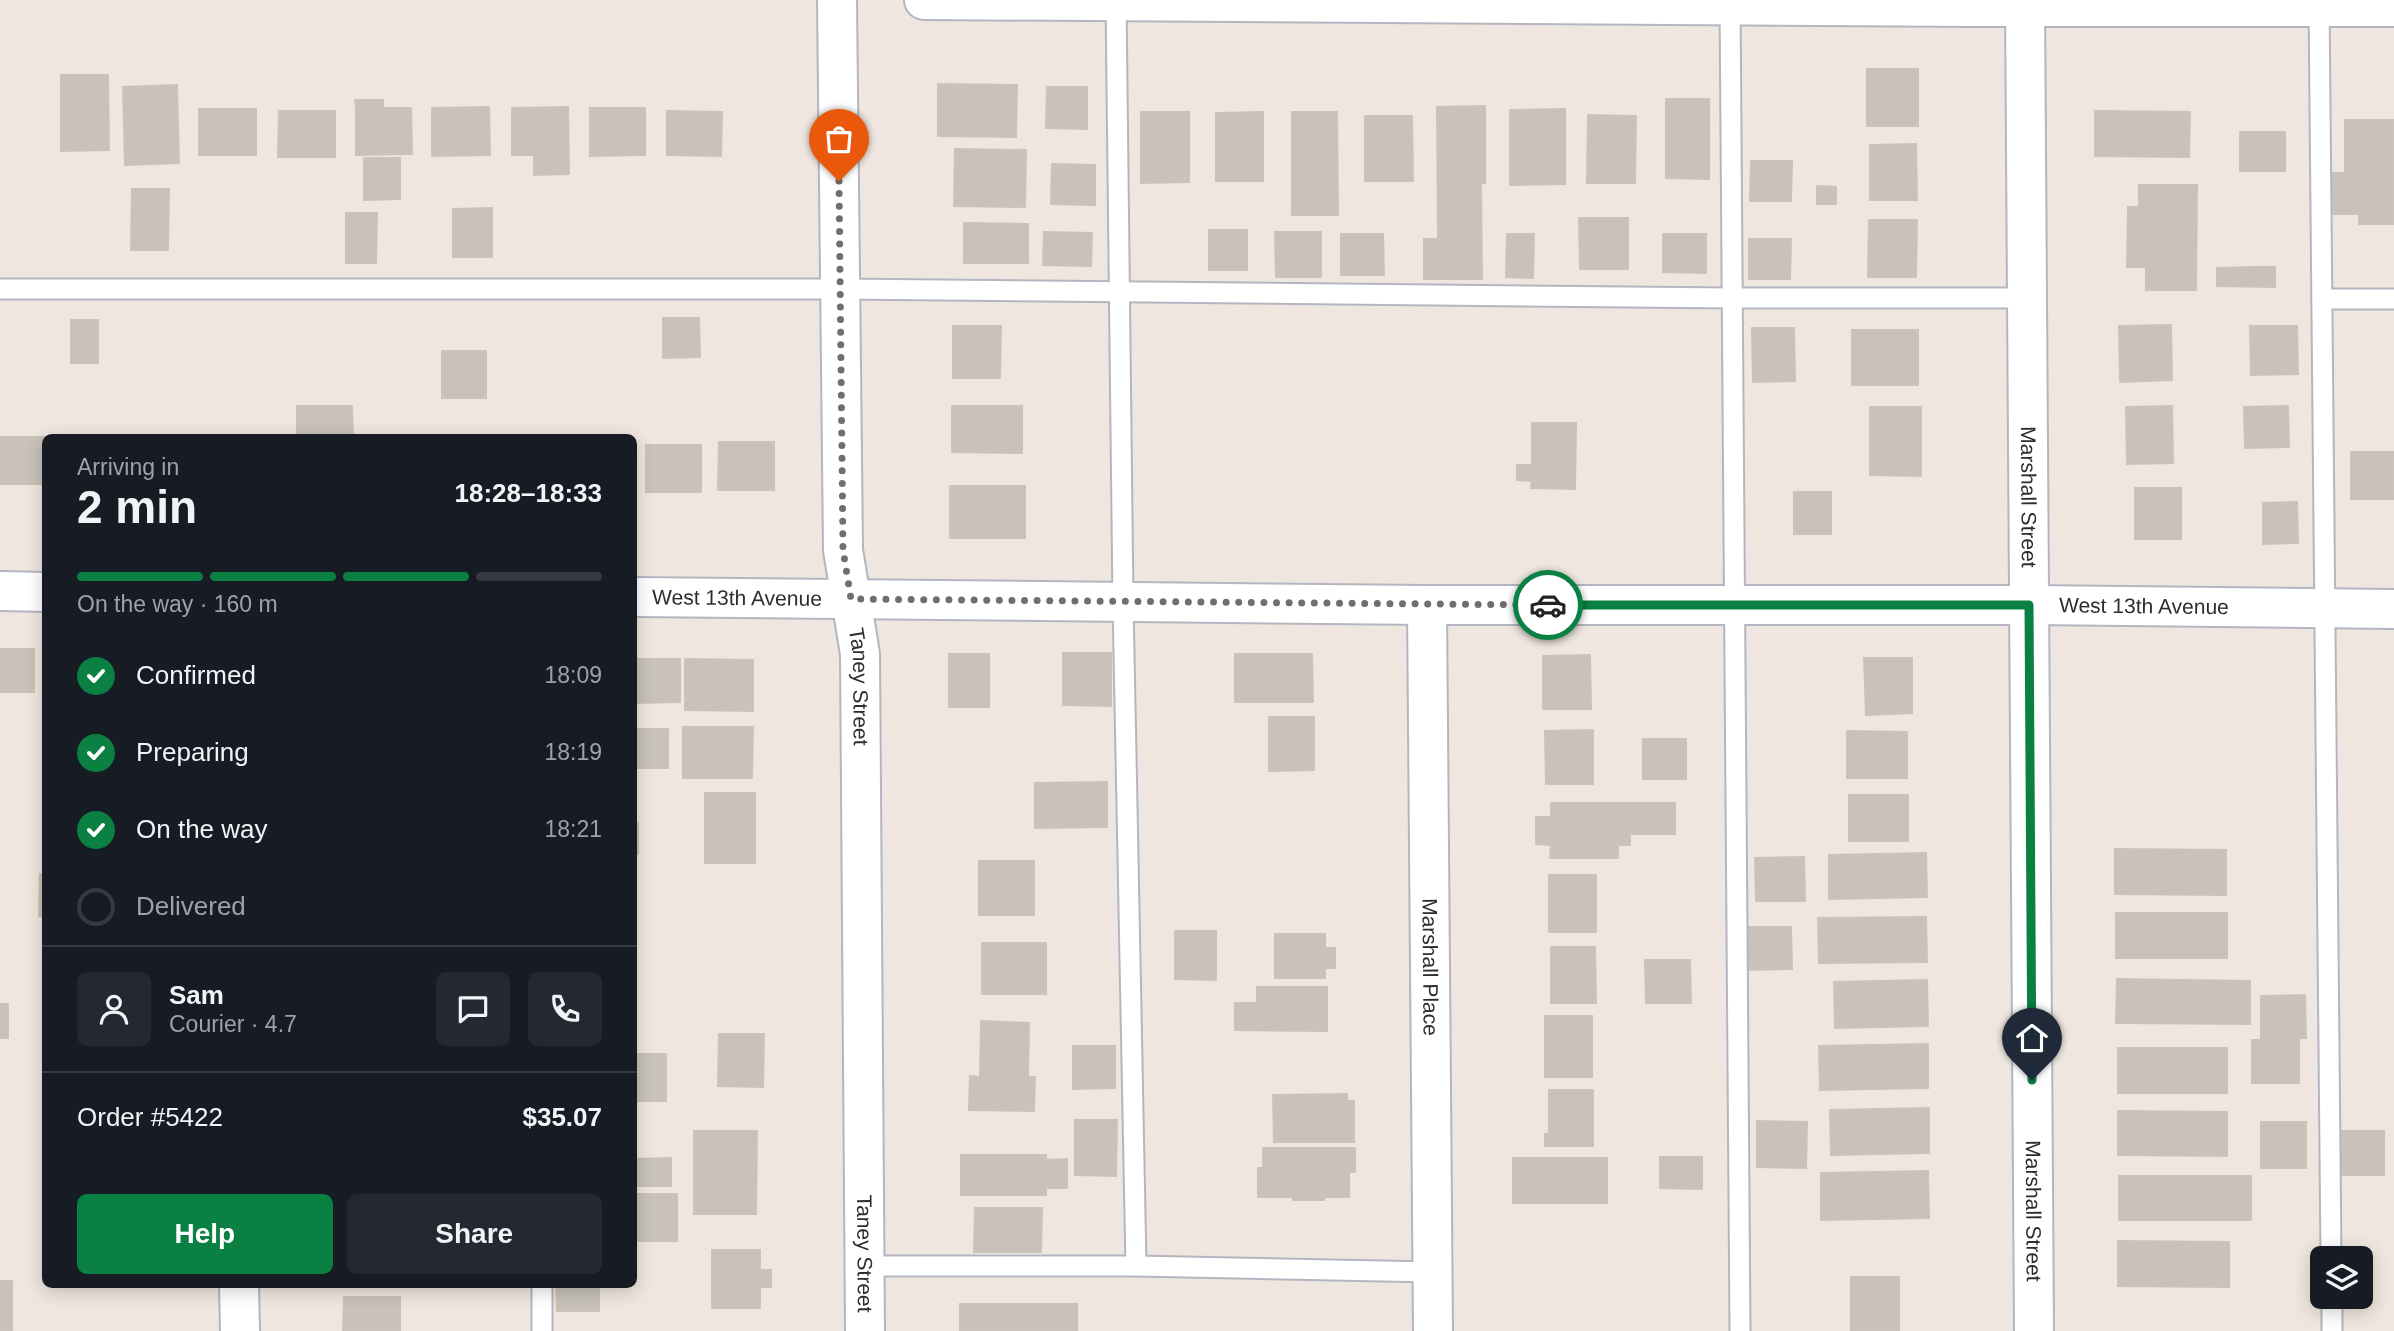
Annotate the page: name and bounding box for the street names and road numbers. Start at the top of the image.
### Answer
street label: Marshall Street [2017,426,2041,568]
street label: West 13th Avenue [652,585,822,610]
street label: West 13th Avenue [2059,593,2229,618]
street label: Taney Street [845,626,873,746]
street label: Marshall Place [1418,898,1443,1036]
street label: Marshall Street [2022,1140,2046,1282]
street label: Taney Street [853,1194,877,1313]

